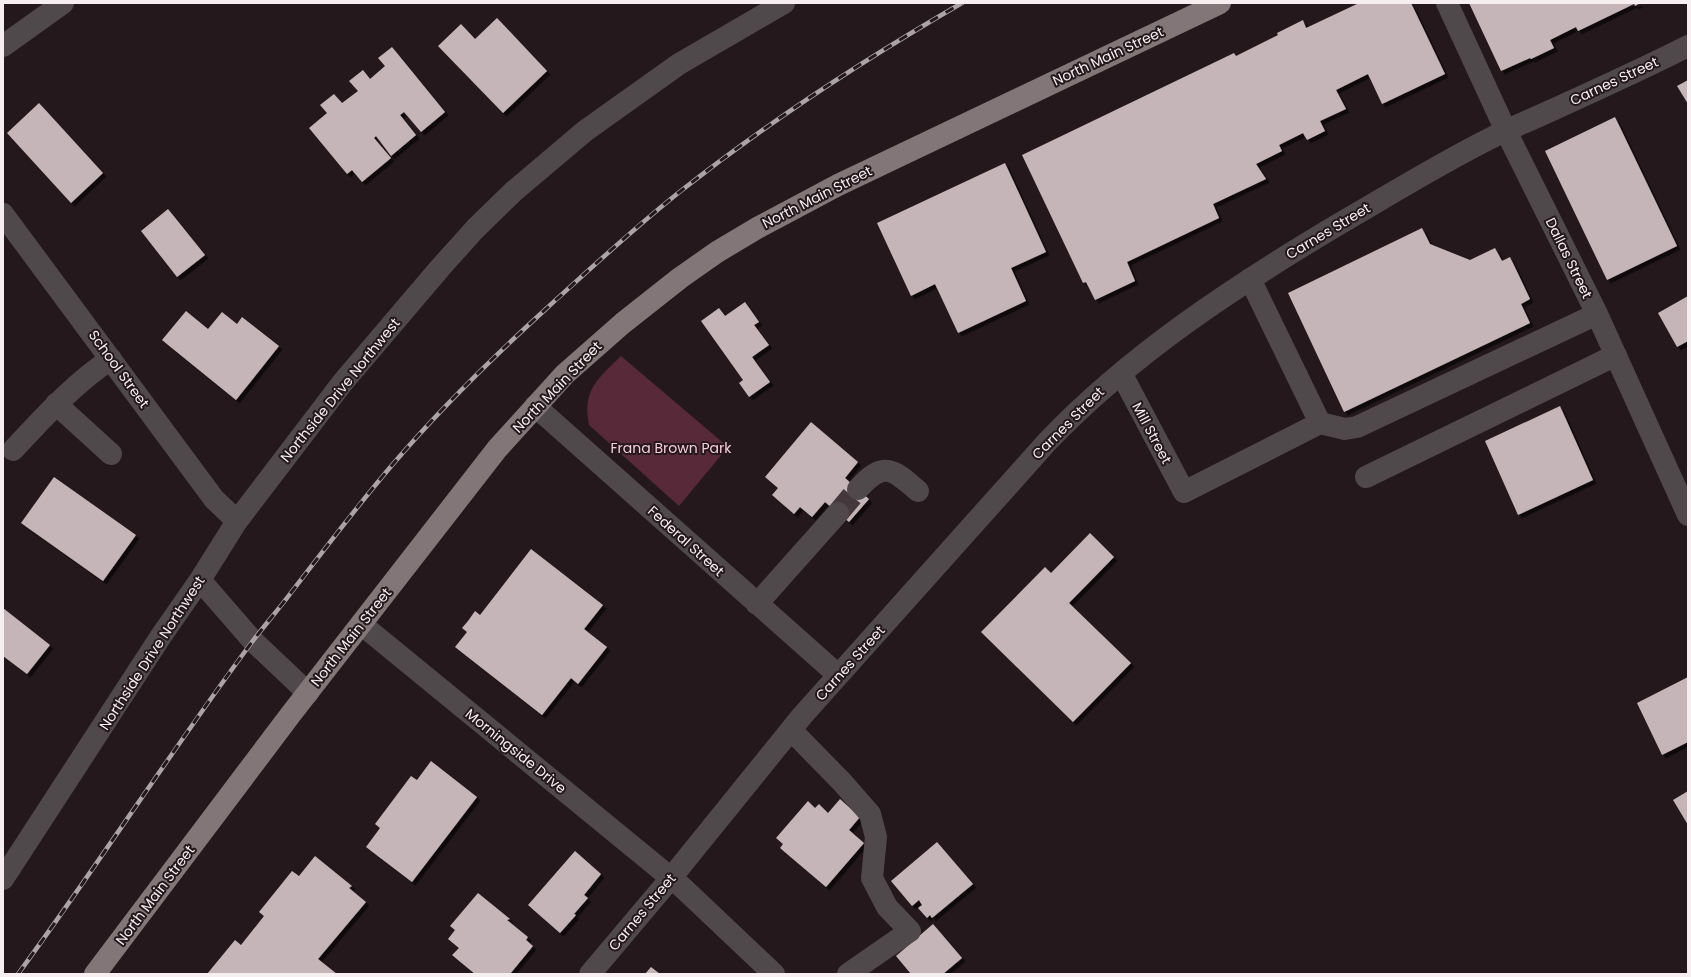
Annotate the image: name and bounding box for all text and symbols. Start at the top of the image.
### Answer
street label: North Main Street [1049,21,1167,91]
street label: Carnes Street [1567,52,1661,110]
street label: North Main Street [759,161,875,233]
street label: Carnes Street [1282,198,1374,264]
street label: Dallas Street [1541,214,1597,302]
street label: Northside Drive Northwest [276,314,404,466]
street label: School Street [84,326,154,412]
street label: North Main Street [508,337,606,437]
street label: Carnes Street [1027,382,1109,464]
street label: Mill Street [1127,399,1177,467]
park label: Frana Brown Park [611,438,732,458]
street label: Federal Street [643,501,729,581]
street label: Northside Drive Northwest [95,572,209,734]
street label: North Main Street [306,583,396,691]
street label: Carnes Street [811,621,889,705]
street label: Morningside Drive [461,704,571,798]
street label: North Main Street [111,841,199,949]
street label: Carnes Street [604,869,680,955]

